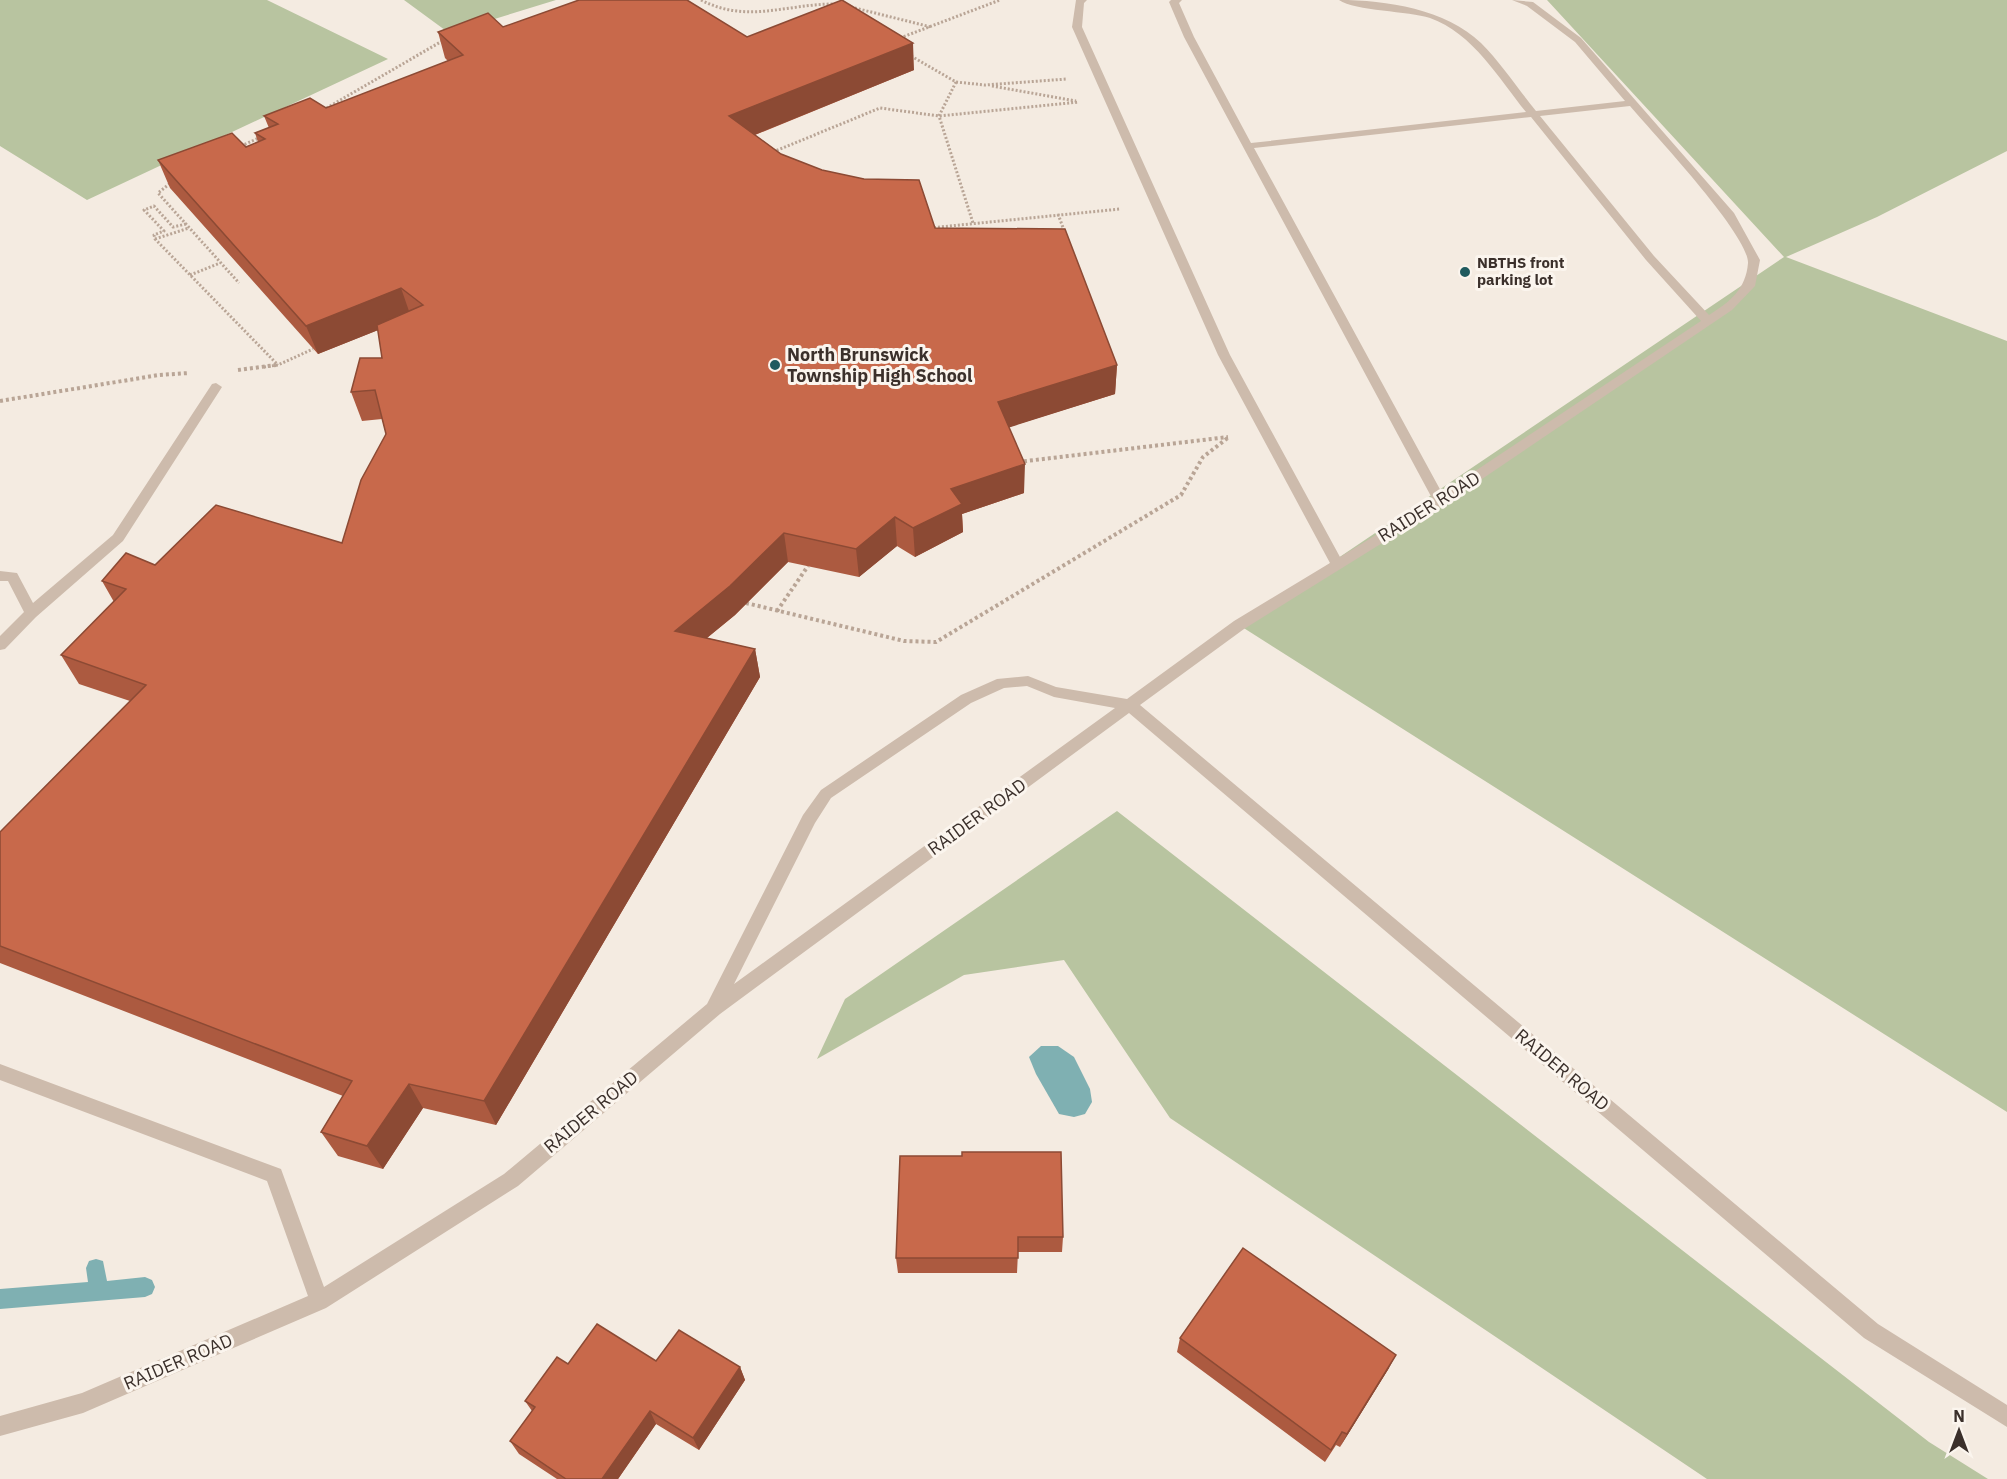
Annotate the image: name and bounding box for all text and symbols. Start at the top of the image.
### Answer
place label: NBTHS front parking lot [1477,253,1565,289]
marker: NBTHS front parking lot [1458,265,1472,279]
place label: North Brunswick Township High School [787,343,973,387]
marker: North Brunswick Township High School [768,358,782,372]
street label: RAIDER ROAD [1373,466,1484,547]
street label: RAIDER ROAD [923,773,1030,860]
street label: RAIDER ROAD [1510,1024,1614,1116]
street label: RAIDER ROAD [539,1066,643,1158]
street label: RAIDER ROAD [120,1328,236,1395]
north arrow [1929,1401,1989,1461]
text: N [1953,1406,1965,1426]

